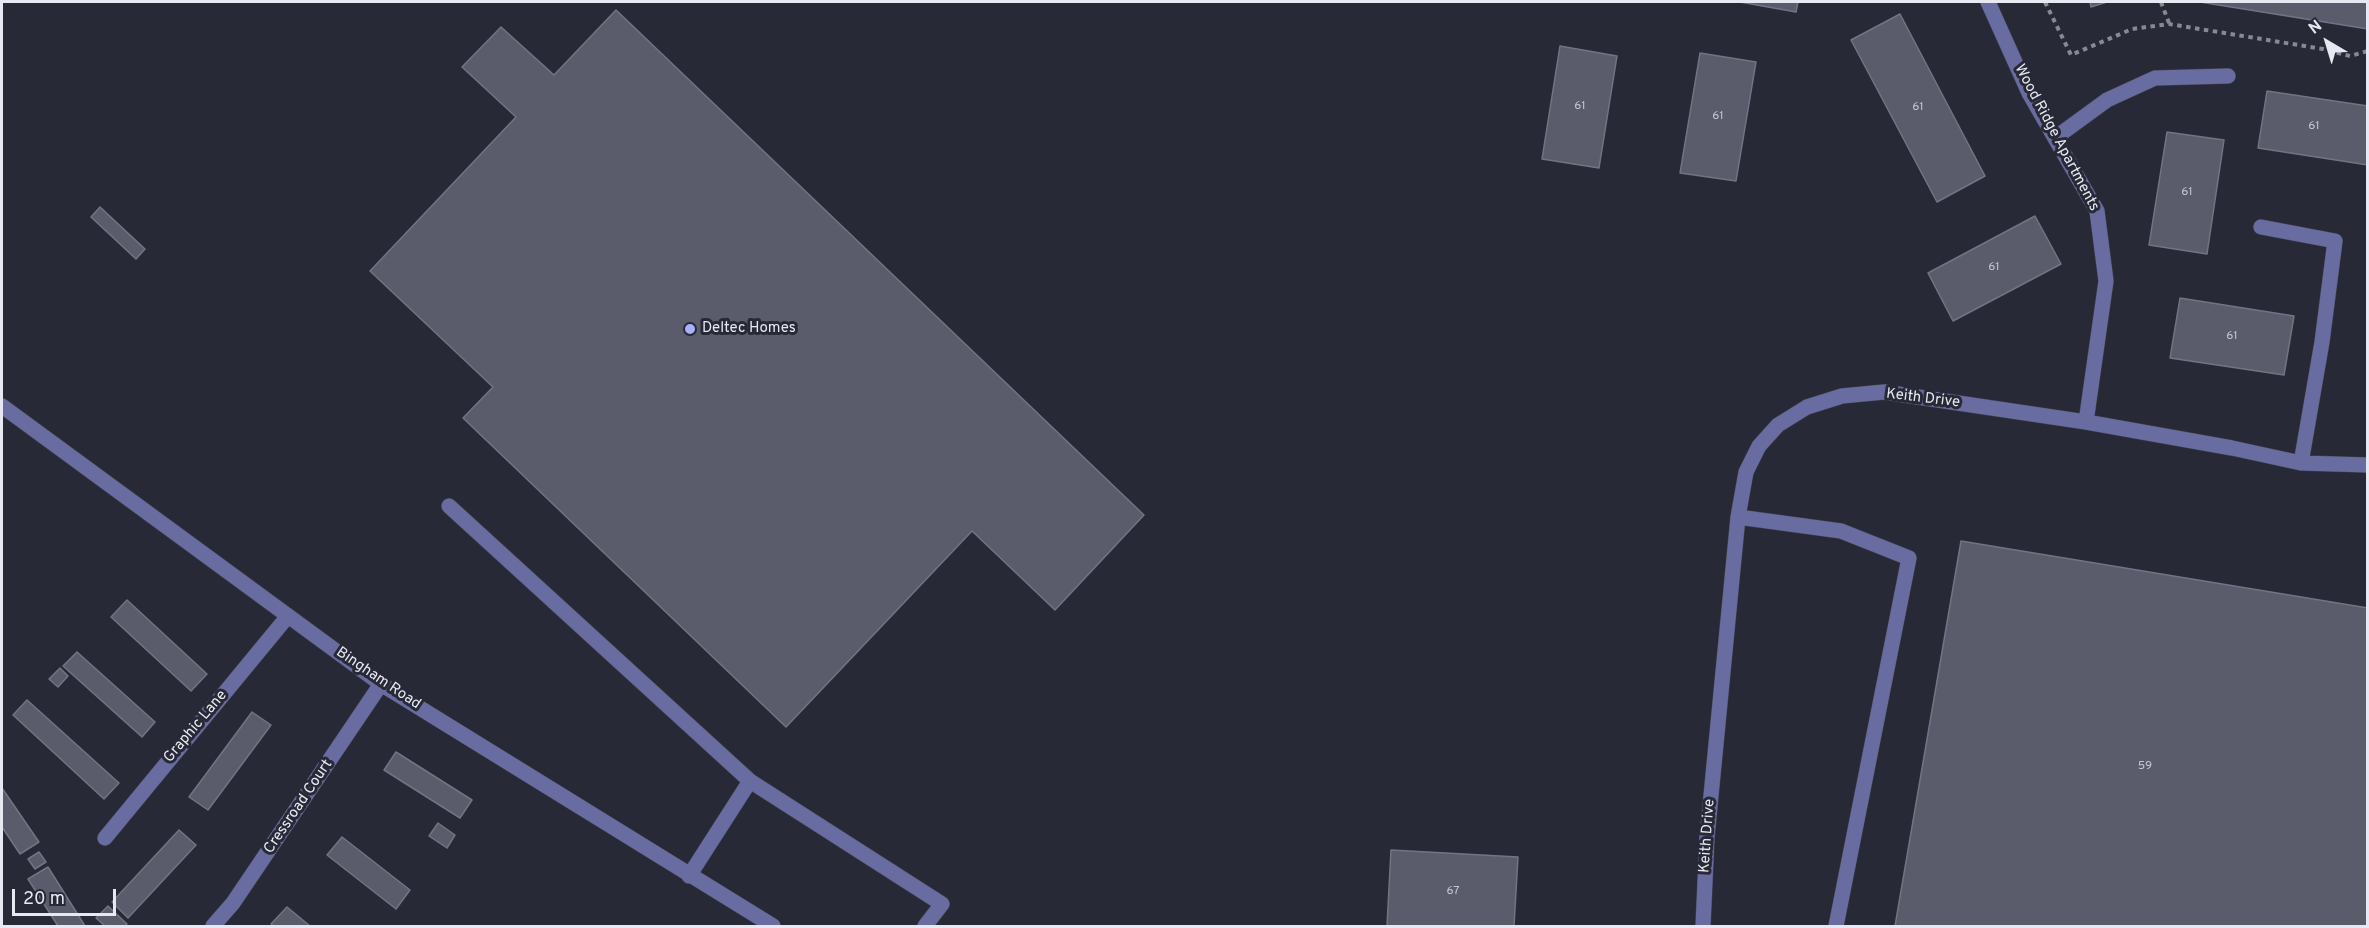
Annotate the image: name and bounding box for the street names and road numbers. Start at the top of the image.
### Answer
street label: Wood Ridge Apartments [2010,62,2102,214]
street label: Keith Drive [1885,386,1961,412]
street label: Bingham Road [332,644,424,714]
street label: Graphic Lane [161,687,231,767]
street label: Cressroad Court [261,756,337,858]
street label: Keith Drive [1696,798,1720,874]

